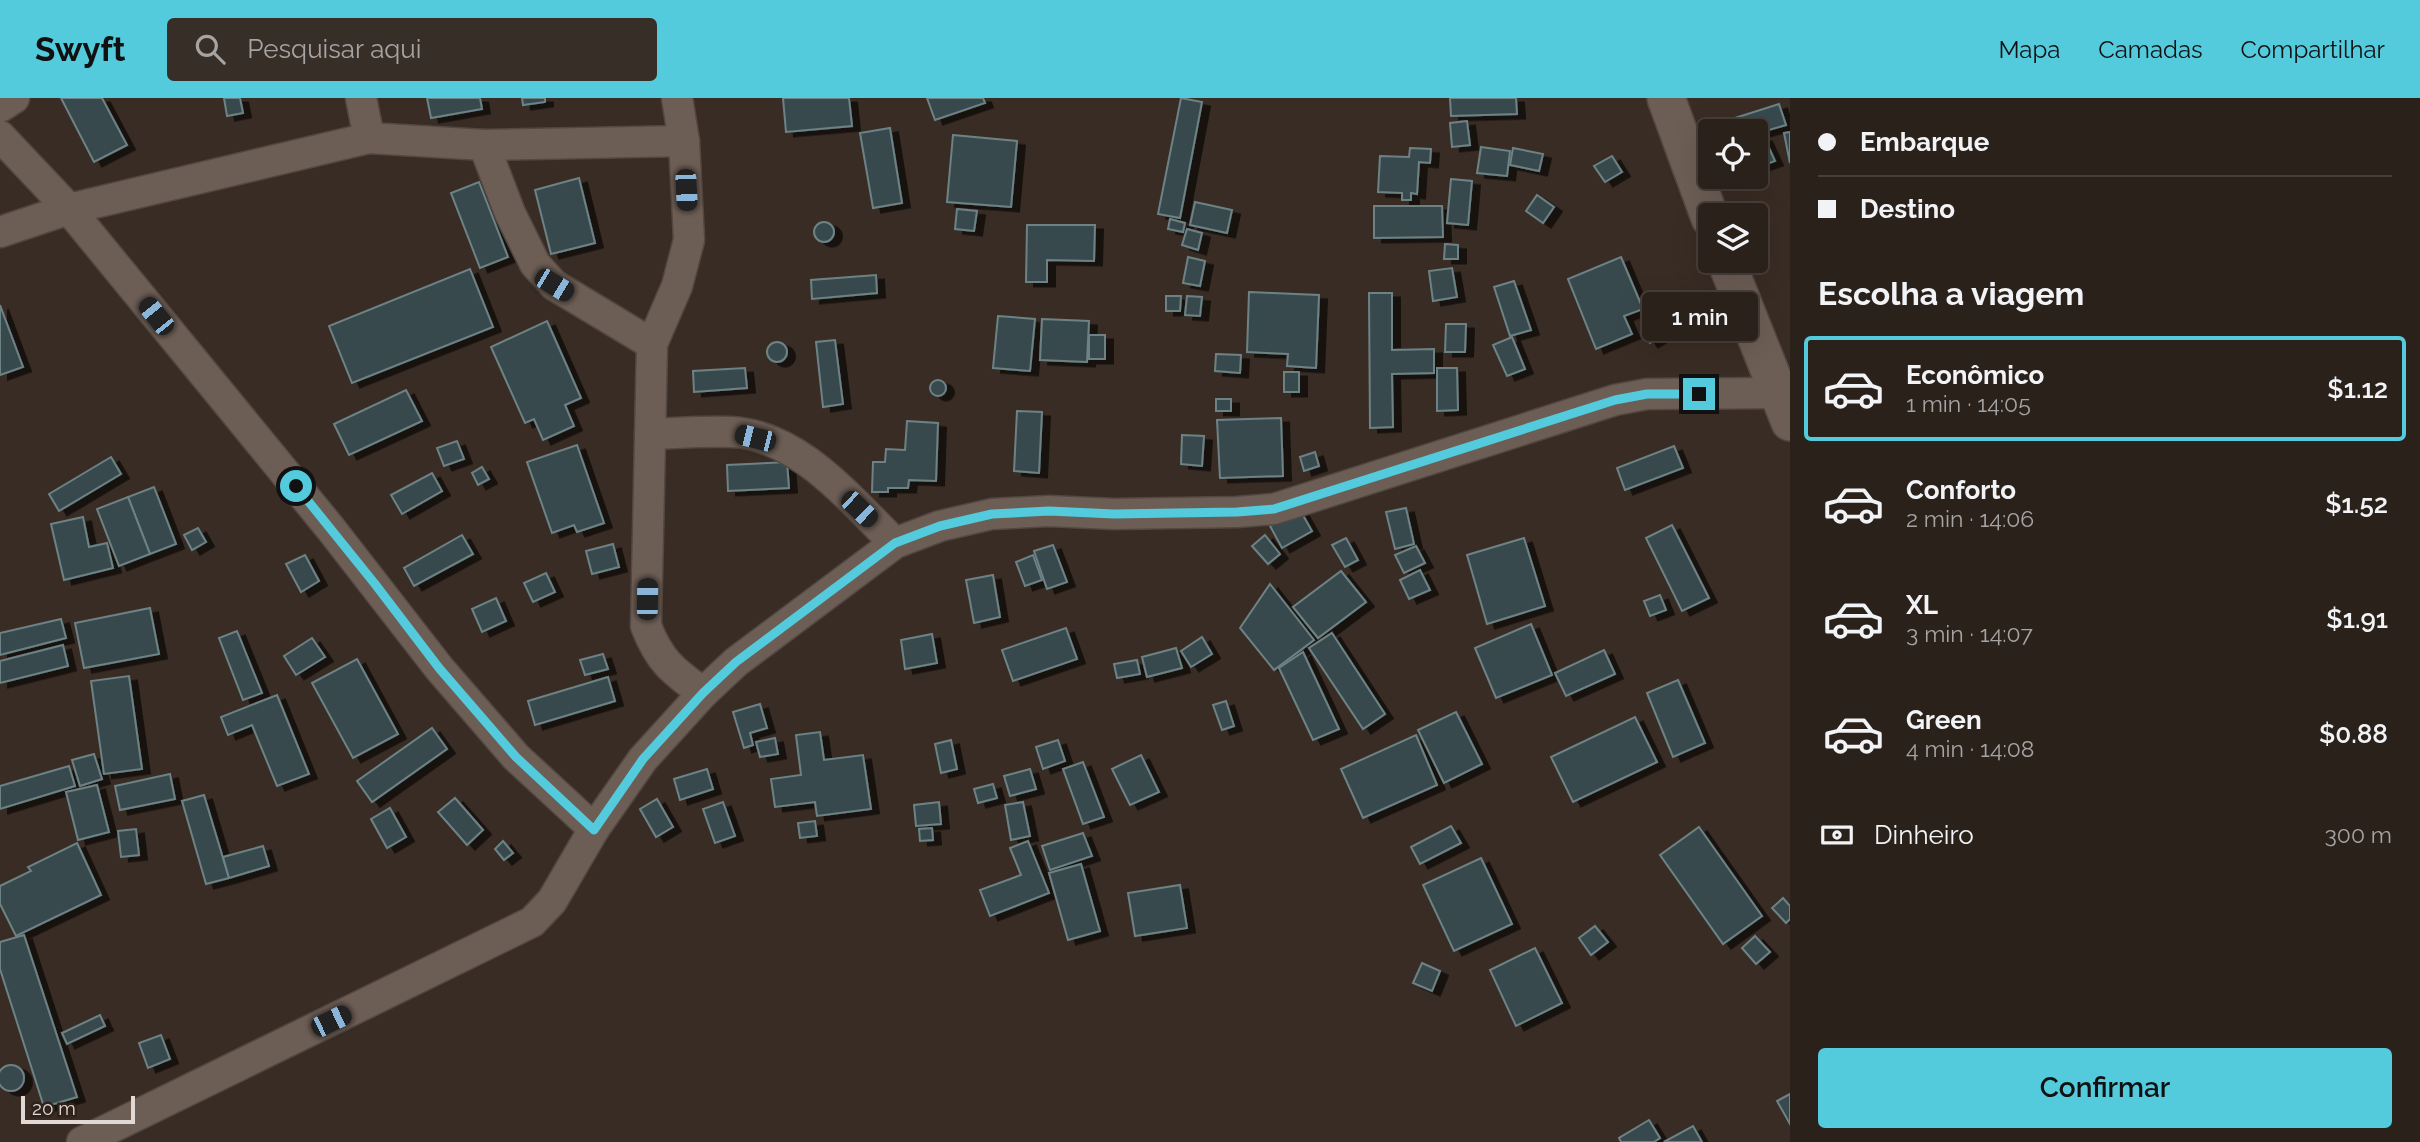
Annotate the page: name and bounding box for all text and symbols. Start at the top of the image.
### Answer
search box [167,18,657,81]
text: Swyft [35,30,125,69]
icon: search [191,30,229,68]
text: Pesquisar aqui [247,34,421,64]
text: Mapa [1998,35,2060,64]
text: Camadas [2098,35,2203,64]
text: Compartilhar [2241,35,2385,64]
map controls [1698,119,1768,273]
button: locate [1698,119,1768,189]
text: Embarque [1860,127,1989,157]
car [675,168,698,212]
text: Destino [1860,194,1955,224]
button: layers [1698,203,1768,273]
car [531,265,578,305]
text: Escolha a viagem [1818,275,2084,312]
callout: 1 min [1641,292,1757,342]
car [135,293,178,339]
text: 1 min [1671,303,1729,330]
icon: car [1822,357,1885,420]
text: Econômico [1906,360,2044,390]
text: $1.12 [2327,374,2388,404]
route end [1683,378,1715,410]
text: 1 min · 14:05 [1906,390,2031,417]
car [733,423,778,453]
route start [280,470,312,502]
icon: car [1822,472,1885,535]
text: Conforto [1906,475,2016,505]
car [837,487,882,531]
text: $1.52 [2325,489,2388,519]
text: 2 min · 14:06 [1906,505,2034,532]
car [637,578,658,620]
icon: car [1822,587,1885,650]
text: XL [1906,590,1938,620]
text: $1.91 [2326,604,2388,634]
text: 3 min · 14:07 [1906,620,2033,647]
icon: car [1822,702,1885,765]
text: Green [1906,705,1982,735]
text: $0.88 [2319,719,2388,749]
text: 4 min · 14:08 [1906,735,2035,762]
icon: cash [1818,816,1856,854]
text: Dinheiro [1874,820,1974,850]
text: 300 m [2325,821,2392,848]
car [308,1002,355,1040]
button: Confirmar [1818,1048,2392,1128]
scale bar [21,1093,135,1125]
text: 20 m [32,1097,76,1119]

